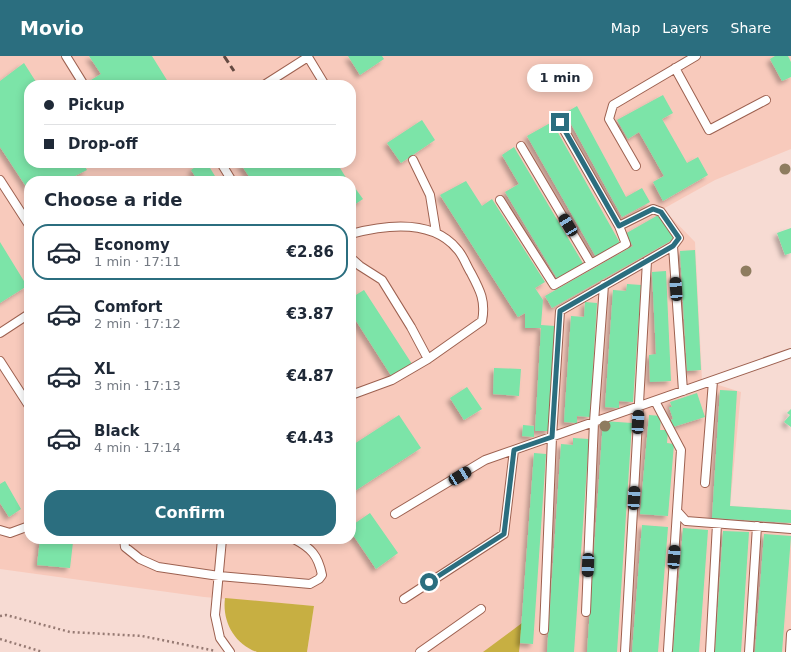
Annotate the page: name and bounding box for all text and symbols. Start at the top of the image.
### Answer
text: Movio [20,17,84,39]
text: Map [611,20,640,36]
text: Layers [662,20,709,36]
text: Share [731,20,771,36]
callout: 1 min [527,64,593,92]
text: 1 min [540,70,580,85]
text: Pickup [68,96,124,114]
route end [551,113,569,131]
text: Drop-off [68,135,138,153]
text: Choose a ride [44,189,183,210]
car [557,212,579,238]
icon: car [46,234,82,270]
text: Economy [94,236,170,254]
text: €2.86 [287,243,334,261]
text: 1 min · 17:11 [94,254,181,269]
car [669,277,683,301]
icon: car [46,296,82,332]
text: Comfort [94,298,162,316]
text: €3.87 [287,305,334,323]
text: 2 min · 17:12 [94,316,181,331]
icon: car [46,358,82,394]
text: XL [94,360,115,378]
text: €4.87 [287,367,334,385]
text: 3 min · 17:13 [94,378,181,393]
car [631,410,645,434]
icon: car [46,420,82,456]
text: Black [94,422,140,440]
text: €4.43 [287,429,334,447]
text: 4 min · 17:14 [94,440,181,455]
car [447,465,473,487]
car [627,486,641,510]
button: Confirm [44,490,336,536]
car [667,545,681,569]
car [582,553,594,577]
route start [420,573,438,591]

